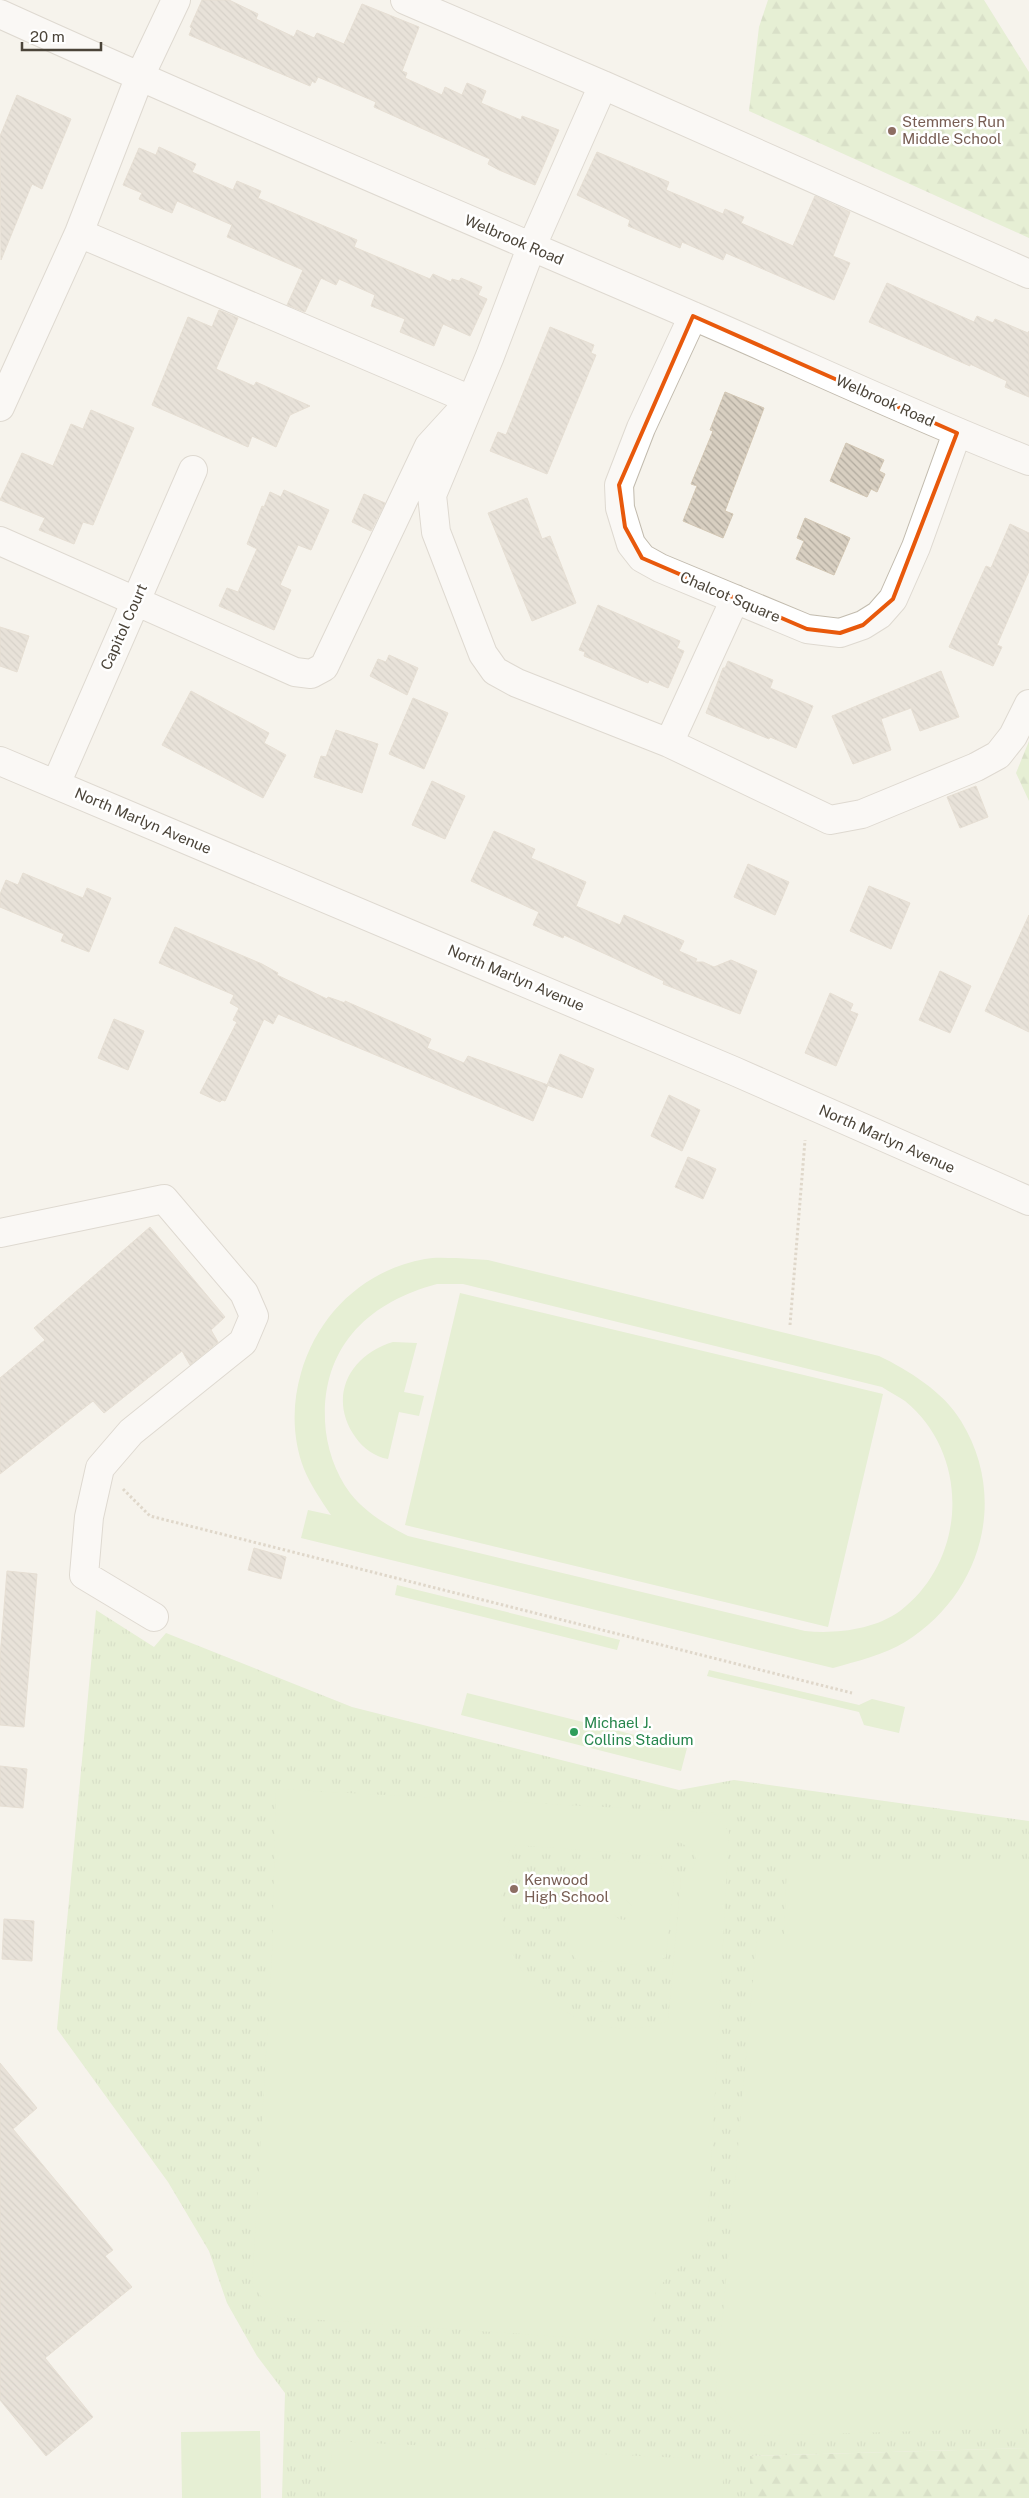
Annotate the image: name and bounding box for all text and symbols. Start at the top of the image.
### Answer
scale bar [22,20,101,52]
text: 20 m [30,28,65,45]
place label: Stemmers Run Middle School [902,113,1005,147]
marker: Stemmers Run Middle School [886,125,898,137]
street label: Welbrook Road [462,211,566,268]
street label: Welbrook Road [833,371,937,430]
street label: Chalcot Square [677,568,783,625]
street label: Capitol Court [97,581,150,673]
street label: North Marlyn Avenue [72,784,214,857]
street label: North Marlyn Avenue [445,941,587,1014]
street label: North Marlyn Avenue [817,1101,958,1176]
place label: Michael J. Collins Stadium [584,1714,694,1748]
marker: Michael J. Collins Stadium [568,1726,580,1738]
place label: Kenwood High School [524,1871,609,1905]
marker: Kenwood High School [508,1883,520,1895]

